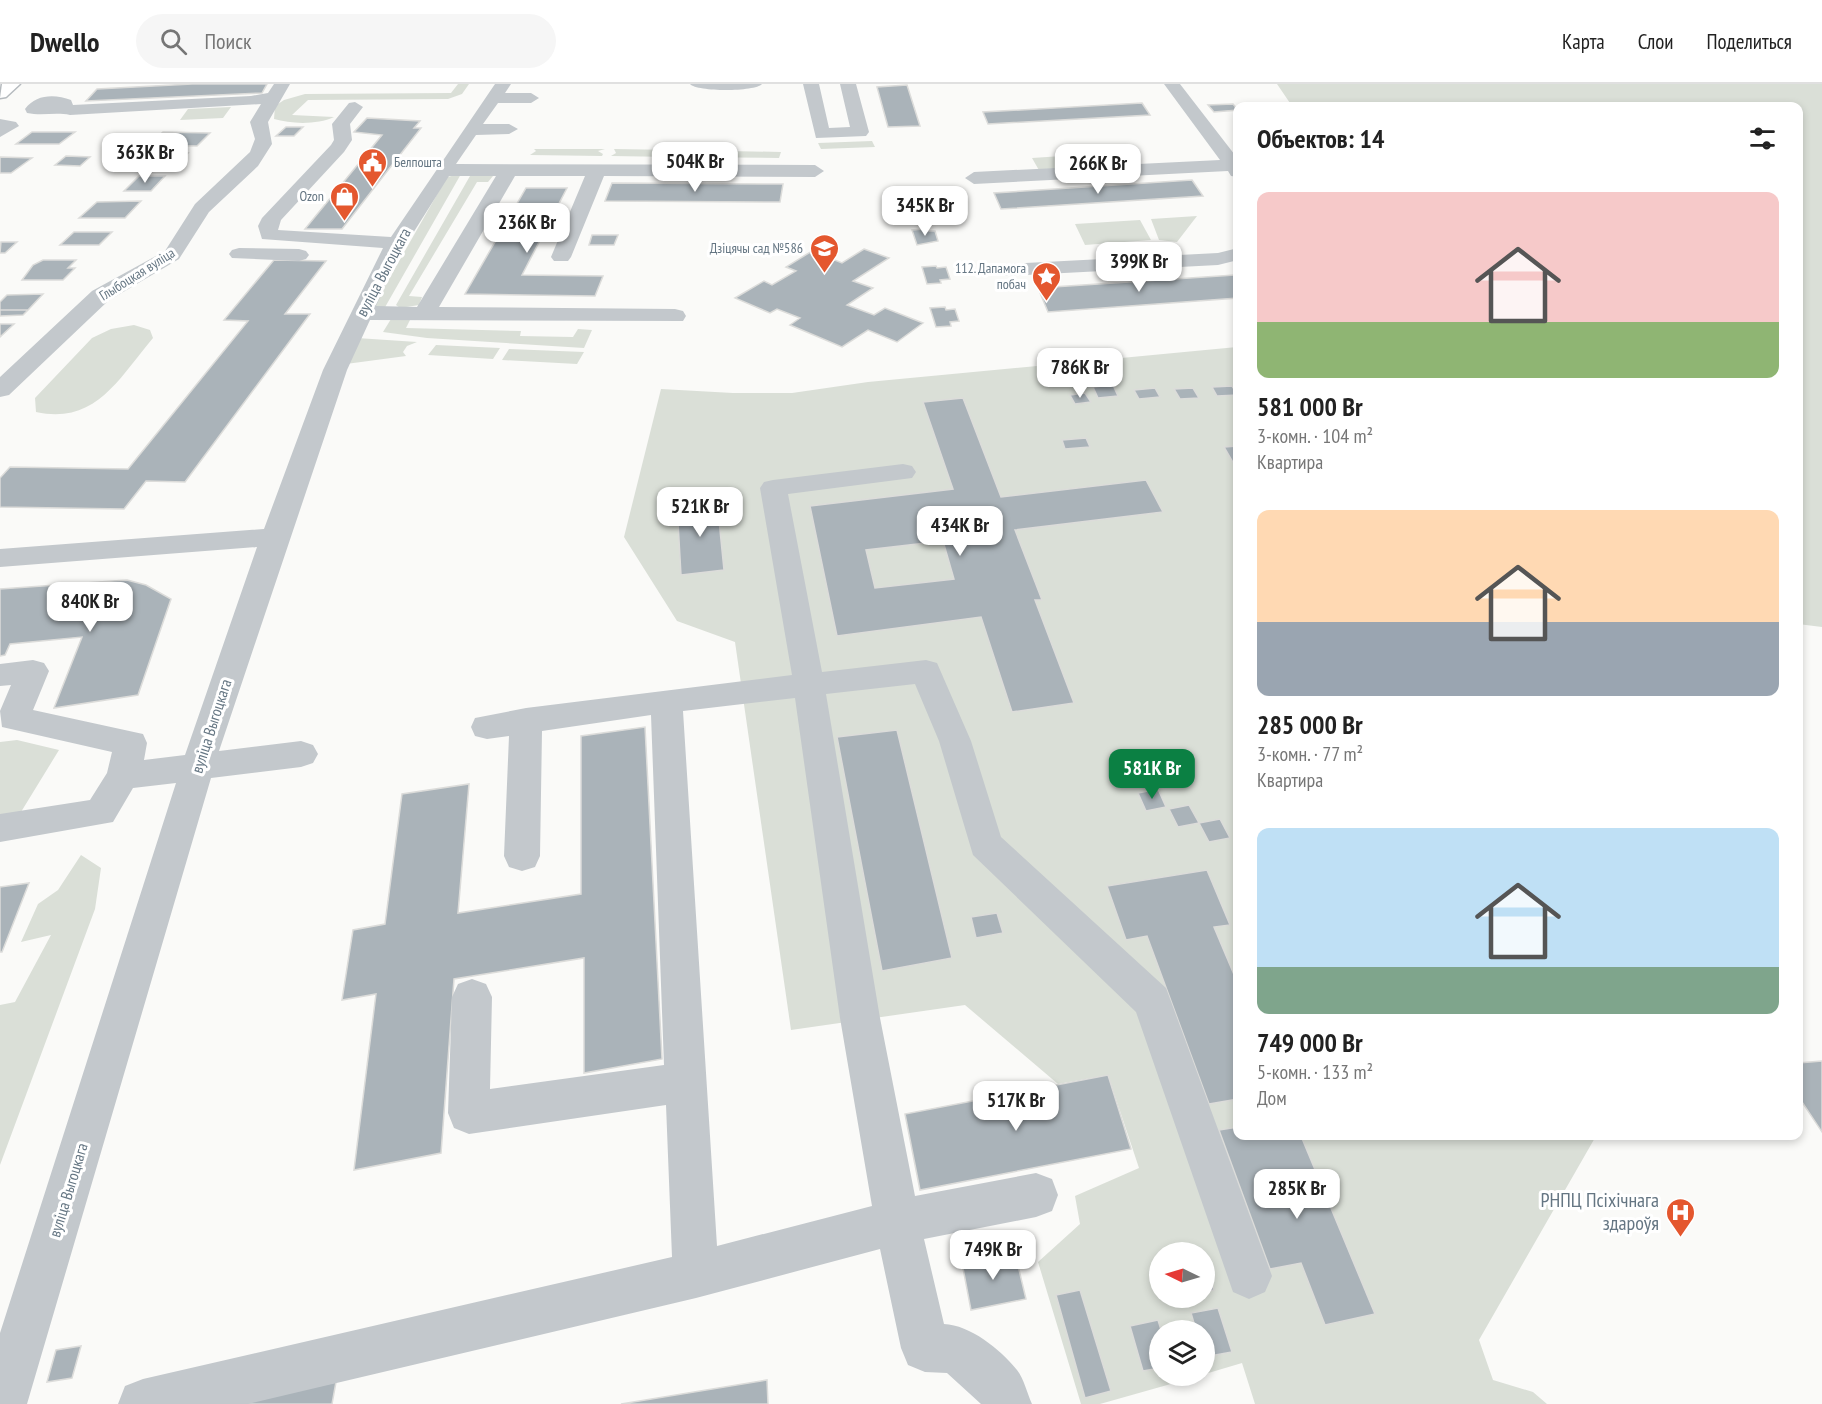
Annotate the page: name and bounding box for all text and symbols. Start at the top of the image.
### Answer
search box [136,14,556,68]
text: Dwello [30,23,100,60]
icon: search [157,25,190,58]
text: Поиск [205,27,252,55]
text: Карта [1562,28,1605,55]
text: Слои [1638,28,1673,55]
text: Поделиться [1706,28,1792,55]
text: Объектов: 14 [1257,122,1384,155]
icon: filters [1746,122,1779,155]
pin: 363K Br [90,133,200,184]
text: 363K Br [116,139,174,165]
pin: 504K Br [640,142,750,193]
pin: 266K Br [1043,144,1153,195]
public building icon: Белпошта [357,146,389,188]
text: 504K Br [666,148,724,174]
text: 266K Br [1069,150,1127,176]
place label: Белпошта [394,153,442,171]
shop icon: Ozon [329,180,361,222]
pin: 345K Br [870,186,980,237]
place label: Ozon [299,187,324,205]
text: 345K Br [896,192,954,218]
pin: 236K Br [472,203,582,254]
text: 236K Br [498,209,556,235]
street label: вуліца Выгоцкага [351,224,415,320]
icon: home [1464,231,1572,339]
school or university icon: Дзіцячы сад №586 [808,232,840,274]
place label: Дзіцячы сад №586 [710,239,803,257]
pin: 399K Br [1084,242,1194,293]
street label: Глыбоцкая вуліца [96,244,178,304]
text: 399K Br [1110,248,1168,274]
place label: 112. Дапамога побач [955,259,1026,293]
place icon: 112. Дапамога побач [1031,260,1063,302]
pin: 786K Br [1025,348,1135,399]
text: 786K Br [1051,354,1109,380]
text: 581 000 Br [1257,390,1363,423]
text: 3-комн. · 104 m² [1257,423,1373,449]
text: Квартира [1257,449,1323,475]
pin: 521K Br [645,487,755,538]
text: 521K Br [671,493,729,519]
pin: 434K Br [905,506,1015,557]
text: 434K Br [931,512,989,538]
icon: home [1464,549,1572,657]
pin: 840K Br [35,582,145,633]
text: 840K Br [61,588,119,614]
street label: вуліца Выгоцкага [186,677,236,775]
text: 285 000 Br [1257,708,1363,741]
text: 3-комн. · 77 m² [1257,741,1363,767]
pin: 581K Br [1097,749,1207,800]
text: 581K Br [1123,755,1181,781]
text: Квартира [1257,767,1323,793]
icon: home [1464,867,1572,975]
text: 749 000 Br [1257,1026,1363,1059]
text: 5-комн. · 133 m² [1257,1059,1373,1085]
pin: 517K Br [961,1081,1071,1132]
text: Дом [1257,1085,1287,1111]
text: 517K Br [987,1087,1045,1113]
street label: вуліца Выгоцкага [44,1140,92,1240]
pin: 285K Br [1242,1169,1352,1220]
text: 285K Br [1268,1175,1326,1201]
place label: РНПЦ Псіхічнага здароўя [1540,1187,1659,1236]
hospital icon: РНПЦ Псіхічнага здароўя [1664,1196,1696,1238]
pin: 749K Br [938,1230,1048,1281]
text: 749K Br [964,1236,1022,1262]
north arrow [1149,1242,1215,1308]
map controls [1149,1242,1215,1386]
button: layers [1149,1320,1215,1386]

